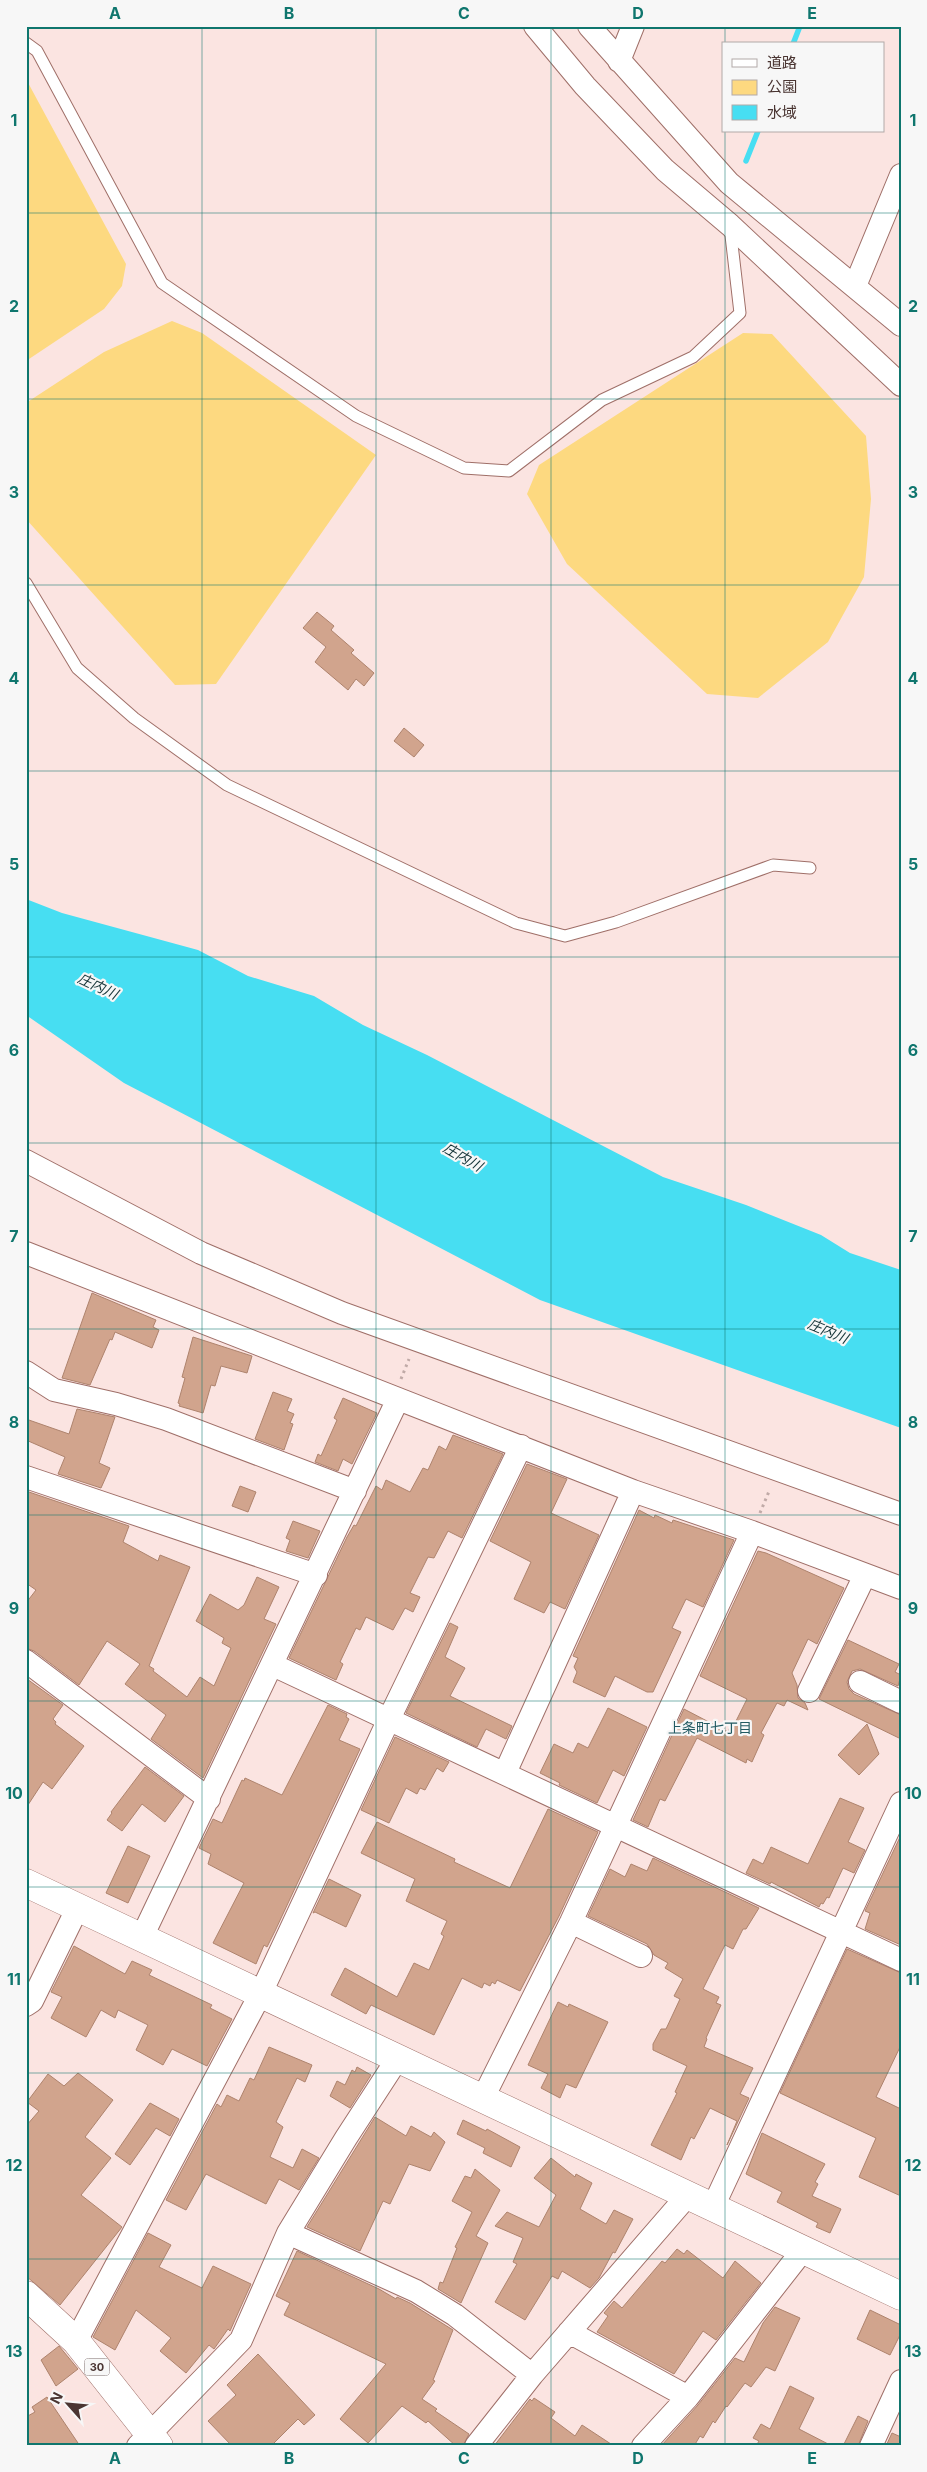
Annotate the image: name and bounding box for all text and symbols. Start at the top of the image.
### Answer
text: A [109,3,121,23]
text: B [284,3,294,23]
text: C [458,3,470,23]
text: D [632,3,644,23]
text: E [807,3,817,23]
legend [722,42,884,132]
text: 道路 [767,53,797,72]
text: 公園 [767,77,797,96]
text: 水域 [767,103,797,122]
text: 1 [11,110,17,130]
text: 1 [910,110,916,130]
text: 2 [9,296,19,316]
text: 2 [908,296,918,316]
text: 3 [9,482,19,502]
text: 3 [908,482,918,502]
text: 4 [9,668,20,688]
text: 4 [908,668,919,688]
text: 5 [9,854,19,874]
text: 5 [908,854,918,874]
water label: 庄内川 [76,969,123,1003]
text: 6 [9,1040,19,1060]
text: 6 [908,1040,918,1060]
water label: 庄内川 [441,1139,487,1175]
text: 7 [9,1226,19,1246]
text: 7 [908,1226,918,1246]
water label: 庄内川 [806,1315,853,1347]
text: 8 [9,1412,19,1432]
text: 8 [908,1412,918,1432]
text: 9 [9,1598,19,1618]
text: 9 [908,1598,918,1618]
district label: 上条町七丁目 [668,1719,752,1736]
text: 10 [5,1783,23,1803]
text: 10 [904,1783,922,1803]
text: 11 [7,1969,21,1989]
text: 11 [906,1969,920,1989]
text: 12 [6,2155,22,2175]
text: 12 [905,2155,921,2175]
text: 13 [5,2341,23,2361]
text: 13 [904,2341,922,2361]
road number: 30 [84,2358,110,2376]
north arrow [42,2380,92,2430]
text: N [46,2389,66,2406]
text: A [109,2448,121,2468]
text: B [284,2448,294,2468]
text: C [458,2448,470,2468]
text: D [632,2448,644,2468]
text: E [807,2448,817,2468]

